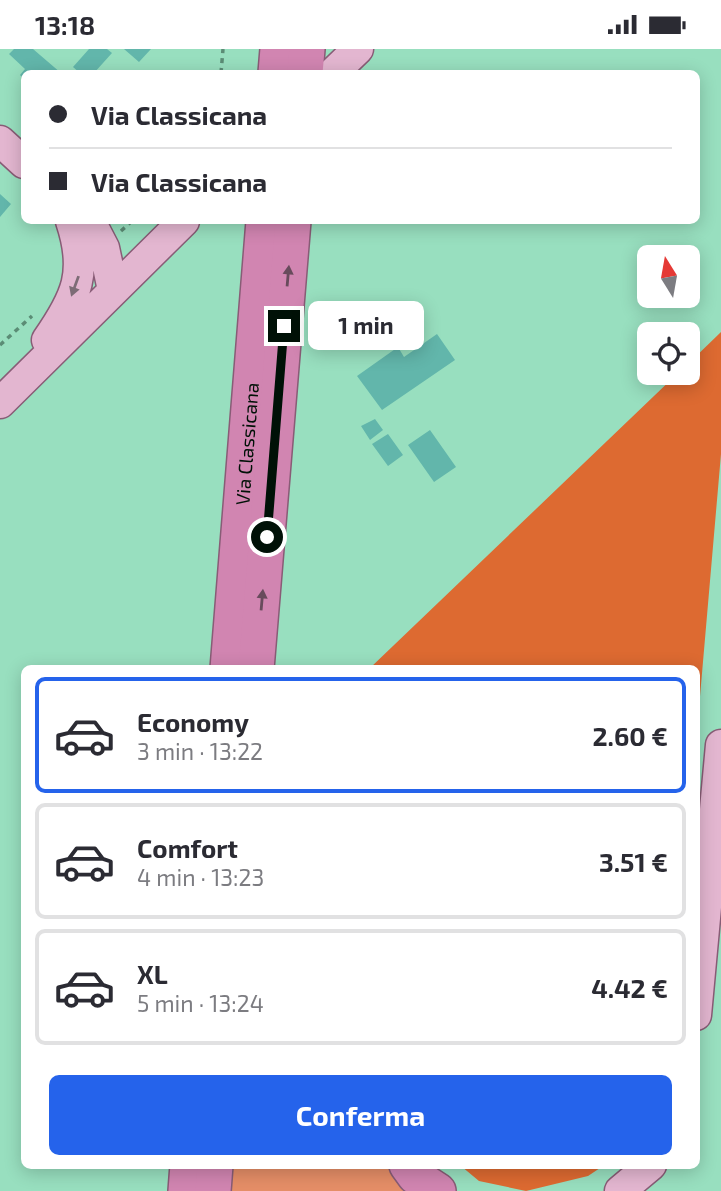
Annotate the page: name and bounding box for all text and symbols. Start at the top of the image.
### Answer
text: 13:18 [35,9,95,40]
text: Via Classicana [91,99,267,130]
text: Via Classicana [91,166,267,197]
north arrow [637,245,700,308]
map controls [637,245,700,385]
one-way arrow [283,265,294,287]
one-way arrow [69,276,80,297]
callout: 1 min [308,301,424,351]
route end [268,310,300,342]
text: 1 min [338,311,394,339]
button: locate [637,322,700,385]
street label: Via Classicana [230,381,262,506]
route start [251,521,283,553]
one-way arrow [257,589,268,611]
icon: car [53,704,116,767]
text: Economy [137,706,249,737]
text: 2.60 € [592,720,668,751]
text: 3 min · 13:22 [137,737,263,765]
icon: car [53,830,116,893]
text: Comfort [137,832,238,863]
text: 3.51 € [599,846,668,877]
text: 4 min · 13:23 [137,863,264,891]
icon: car [53,956,116,1019]
text: XL [137,958,168,989]
text: 4.42 € [591,972,668,1003]
text: 5 min · 13:24 [137,989,264,1017]
button: Conferma [49,1075,672,1155]

